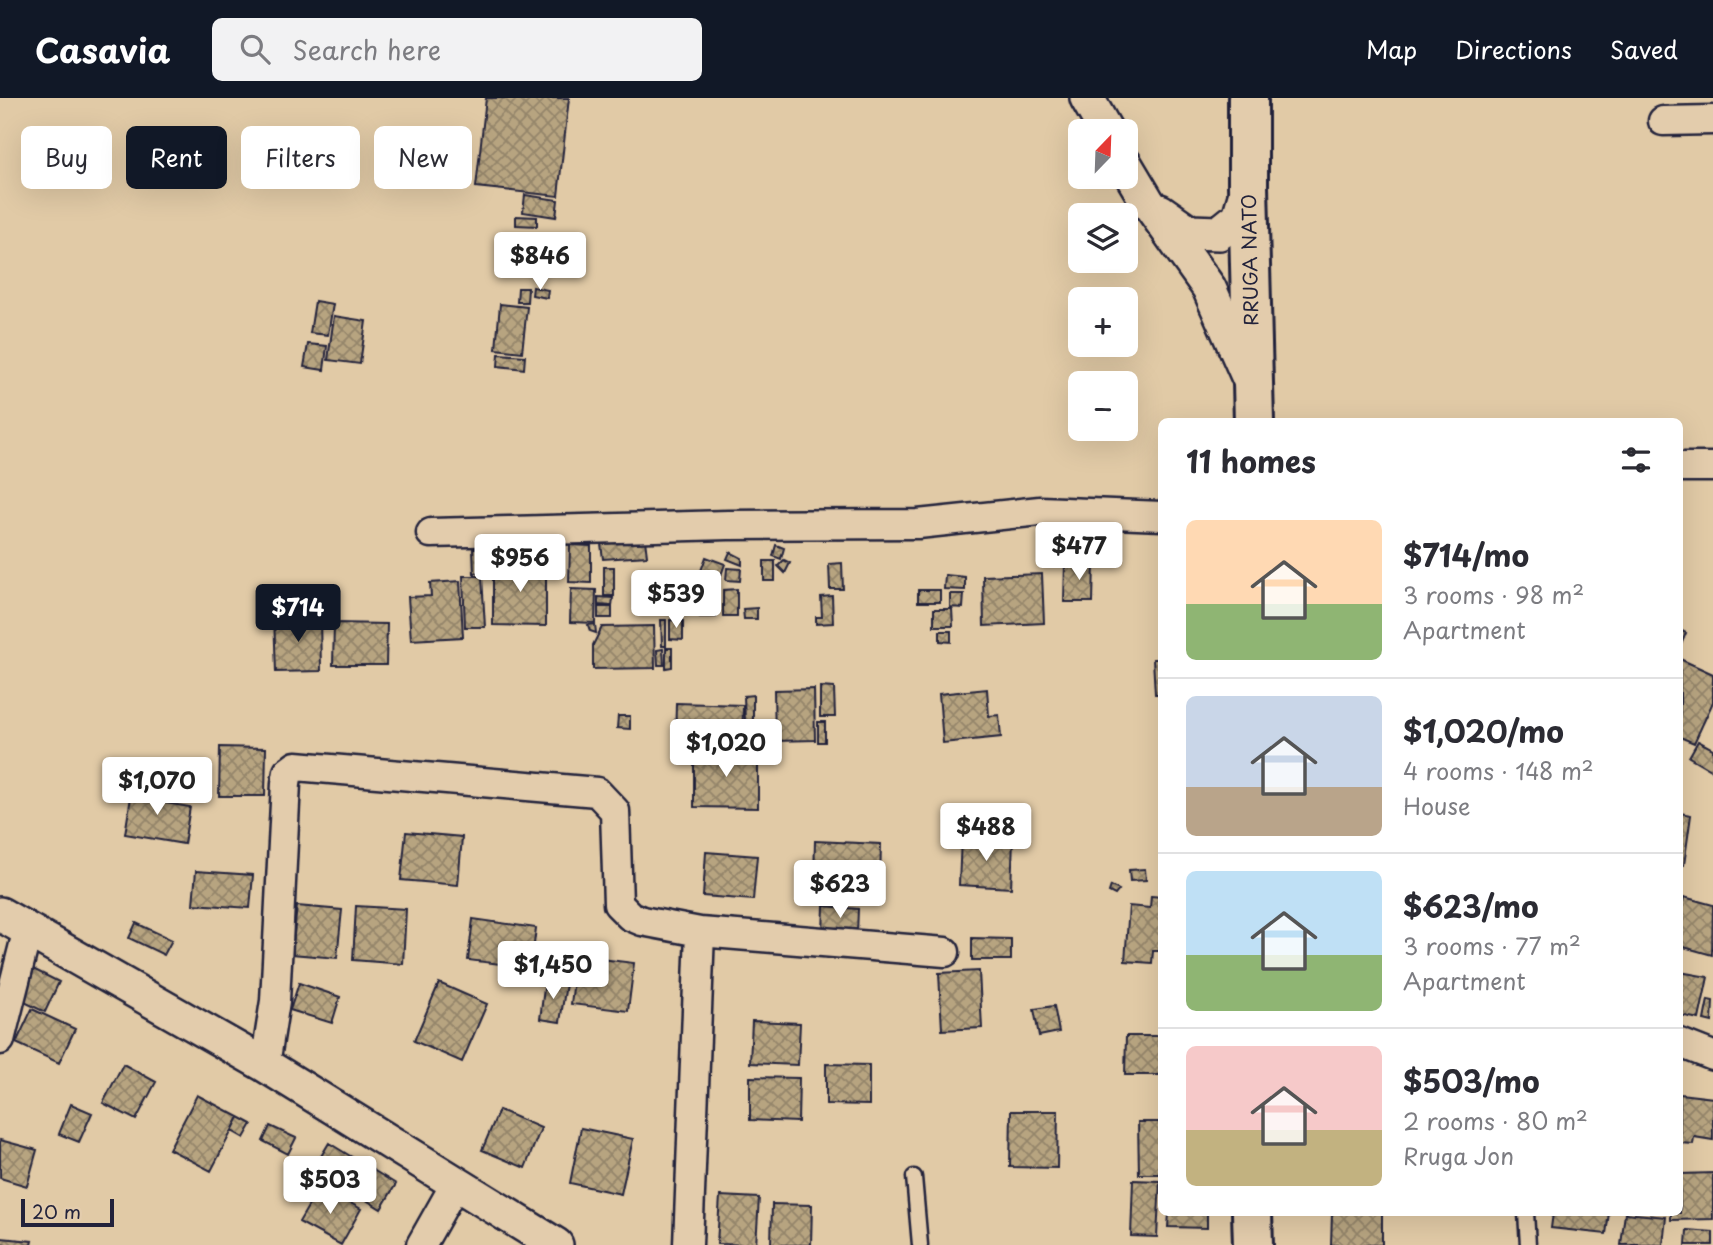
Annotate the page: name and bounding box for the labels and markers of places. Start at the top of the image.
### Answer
pin: $846 [499,232,581,292]
pin: $477 [1038,522,1120,582]
pin: $956 [479,534,561,594]
pin: $539 [635,570,717,630]
pin: $714 [257,584,339,644]
pin: $1,020 [669,720,783,779]
pin: $1,070 [100,758,214,817]
pin: $488 [945,804,1027,863]
pin: $623 [799,860,881,920]
pin: $1,450 [496,942,610,1001]
pin: $503 [289,1156,371,1216]

